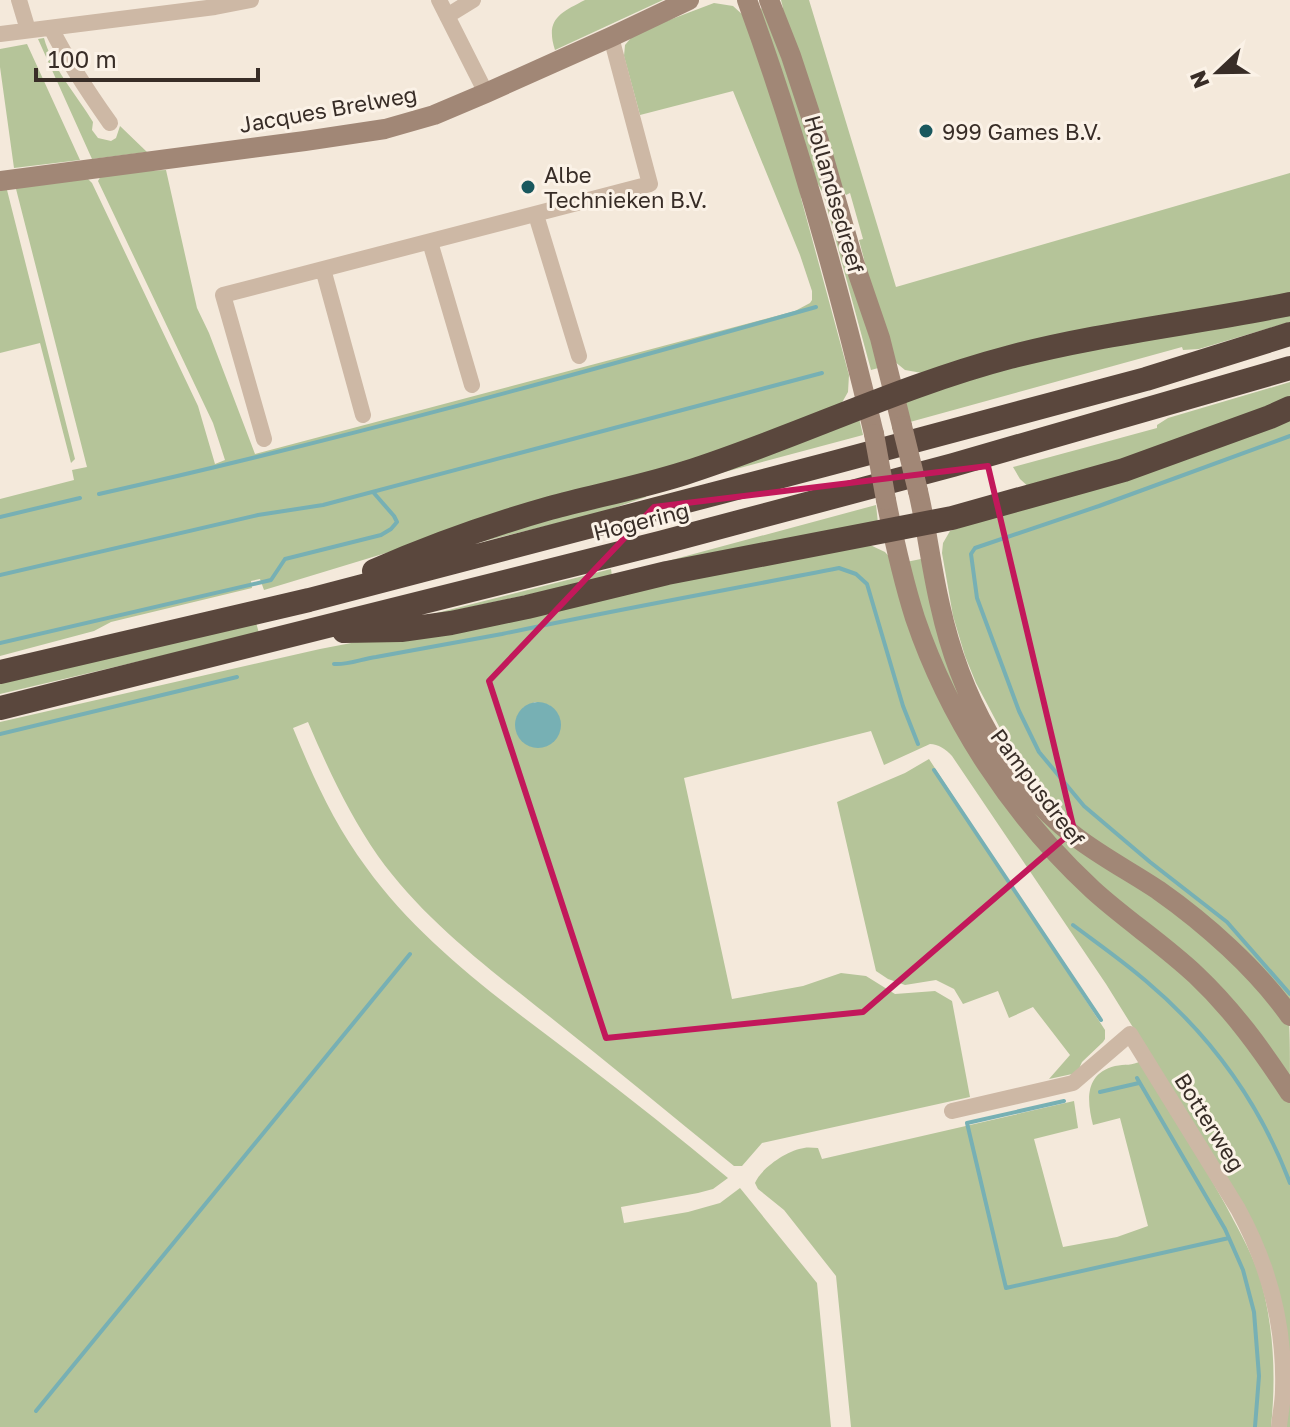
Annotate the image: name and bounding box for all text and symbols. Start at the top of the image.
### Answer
scale bar [36,32,258,82]
north arrow [1178,32,1258,112]
text: 100 m [48,44,117,73]
text: N [1183,67,1215,92]
street label: Jacques Brelweg [237,80,419,138]
street label: Hollandsedreef [800,112,870,276]
place label: 999 Games B.V. [942,118,1102,145]
marker: 999 Games B.V. [917,122,935,140]
place label: Albe Technieken B.V. [544,161,707,213]
marker: Albe Technieken B.V. [519,178,537,196]
street label: Hogering [590,496,692,546]
street label: Pampusdreef [985,723,1091,851]
street label: Botterweg [1169,1068,1251,1176]

